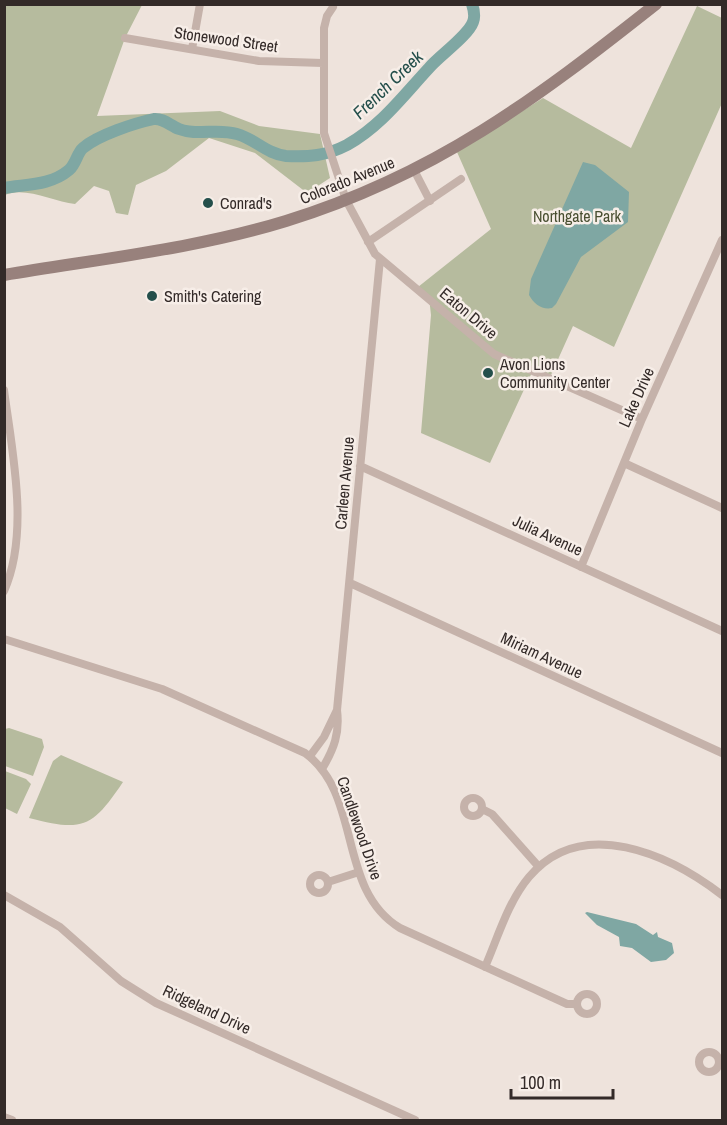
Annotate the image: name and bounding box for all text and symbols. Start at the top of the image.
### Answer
street label: Stonewood Street [173,21,280,57]
water label: French Creek [347,44,429,125]
street label: Colorado Avenue [296,151,398,209]
place label: Conrad's [220,192,272,214]
marker: Conrad's [201,196,215,210]
park label: Northgate Park [533,205,622,227]
street label: Eaton Drive [435,282,503,344]
place label: Smith's Catering [164,285,262,307]
marker: Smith's Catering [145,289,159,303]
place label: Avon Lions Community Center [499,353,611,393]
street label: Lake Drive [613,364,659,430]
marker: Avon Lions Community Center [481,366,495,380]
street label: Carleen Avenue [329,436,359,530]
street label: Julia Avenue [509,509,587,561]
street label: Miriam Avenue [497,626,587,684]
street label: Candlewood Drive [332,773,388,883]
street label: Ridgeland Drive [159,979,255,1039]
scale bar [511,1062,613,1100]
text: 100 m [520,1070,561,1095]

